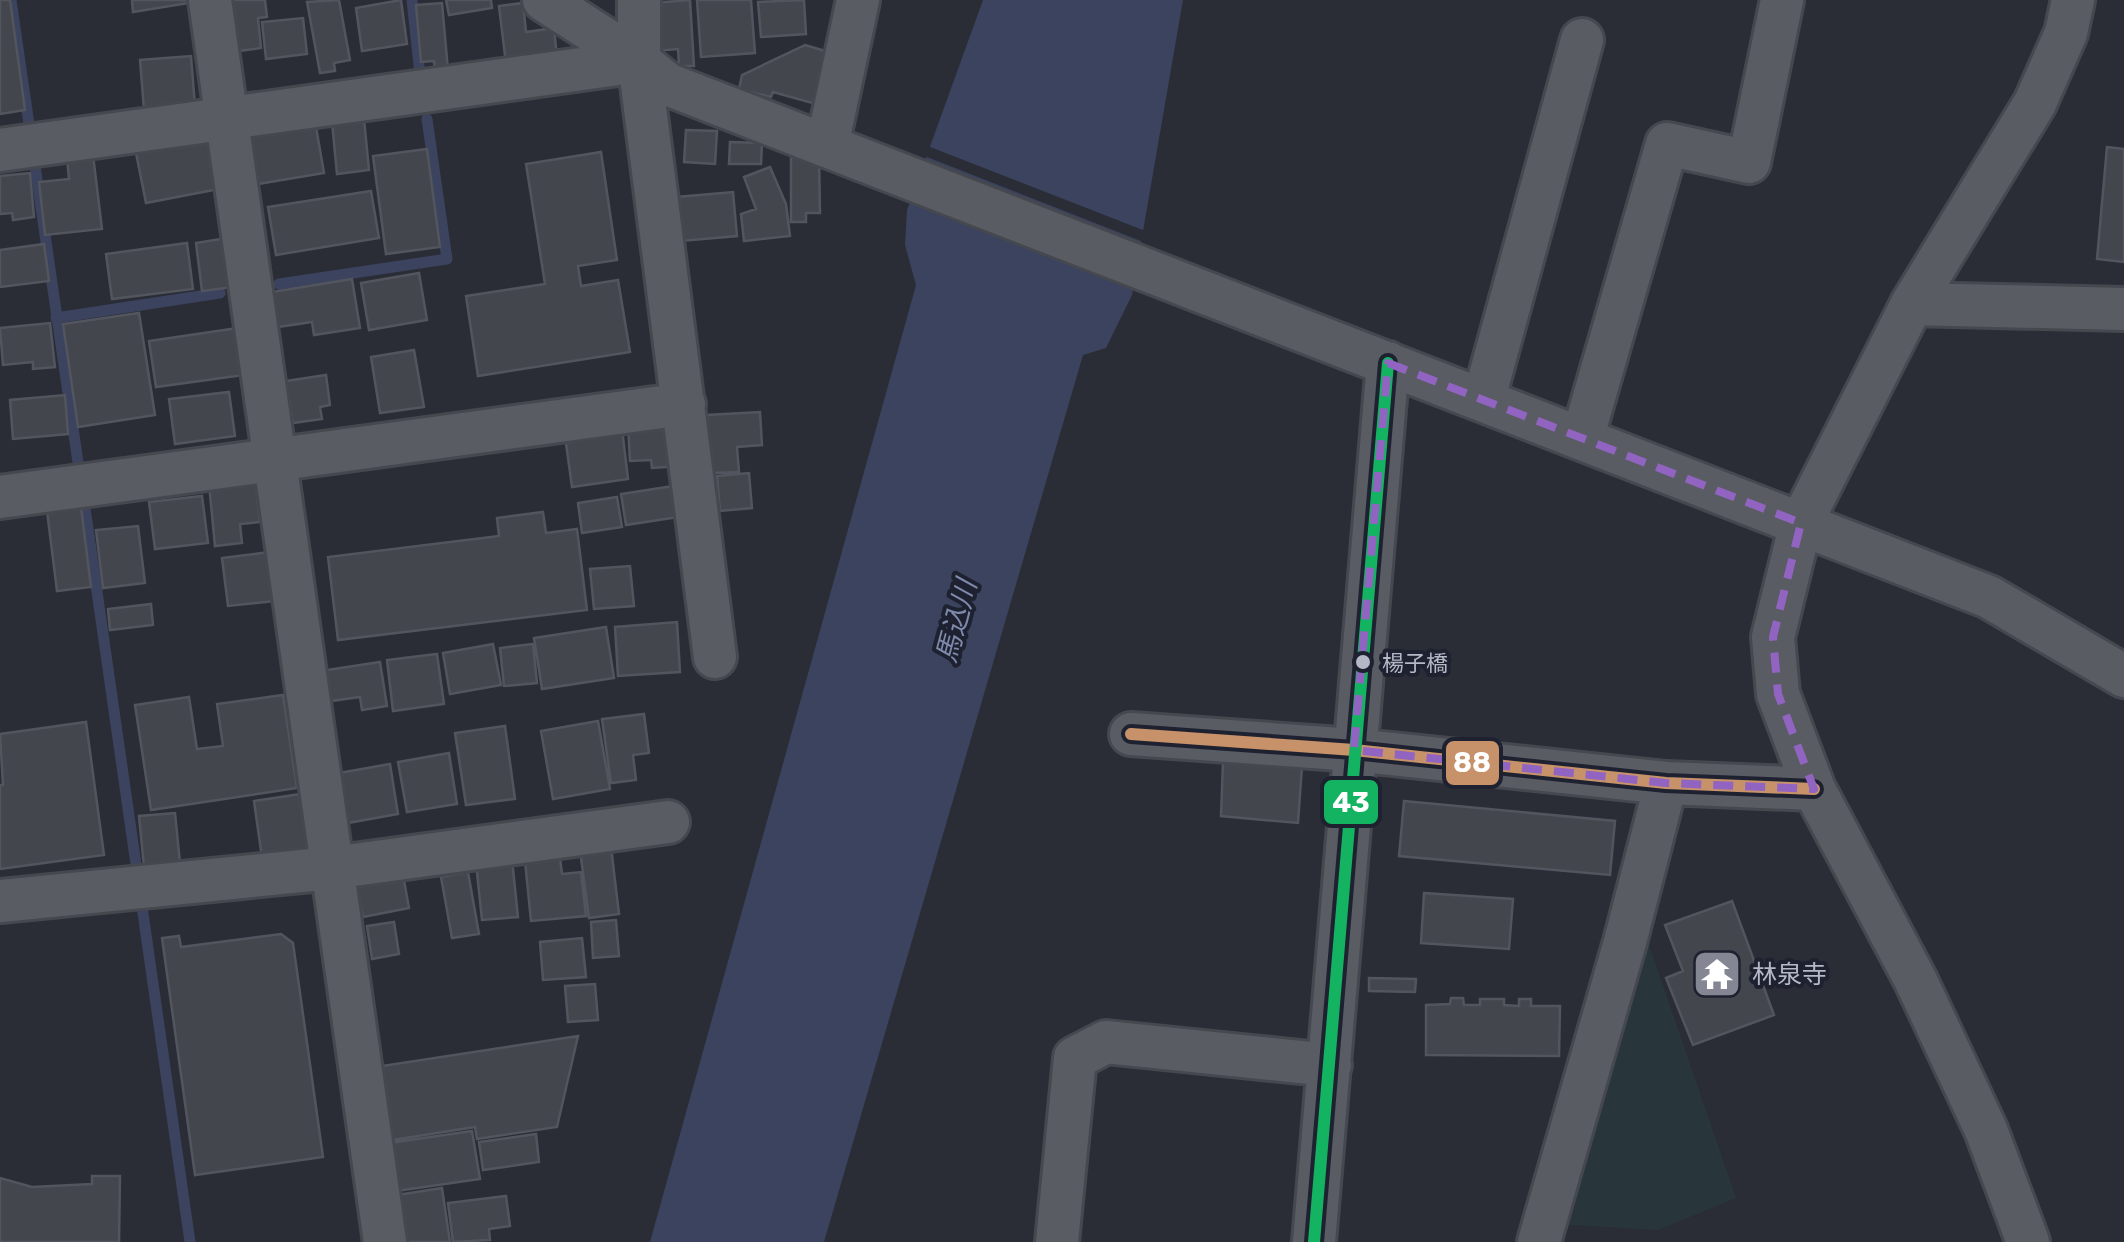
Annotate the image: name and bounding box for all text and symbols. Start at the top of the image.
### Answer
water label: 馬込川 [930,573,984,666]
place label: 楊子橋 [1382,650,1448,677]
marker: 楊子橋 [1353,652,1373,672]
line badge: 88 [1444,739,1501,787]
text: 88 [1453,746,1491,779]
line badge: 43 [1322,778,1380,826]
text: 43 [1332,786,1370,819]
temple icon: 林泉寺 [1691,948,1743,1000]
place label: 林泉寺 [1752,960,1827,989]

